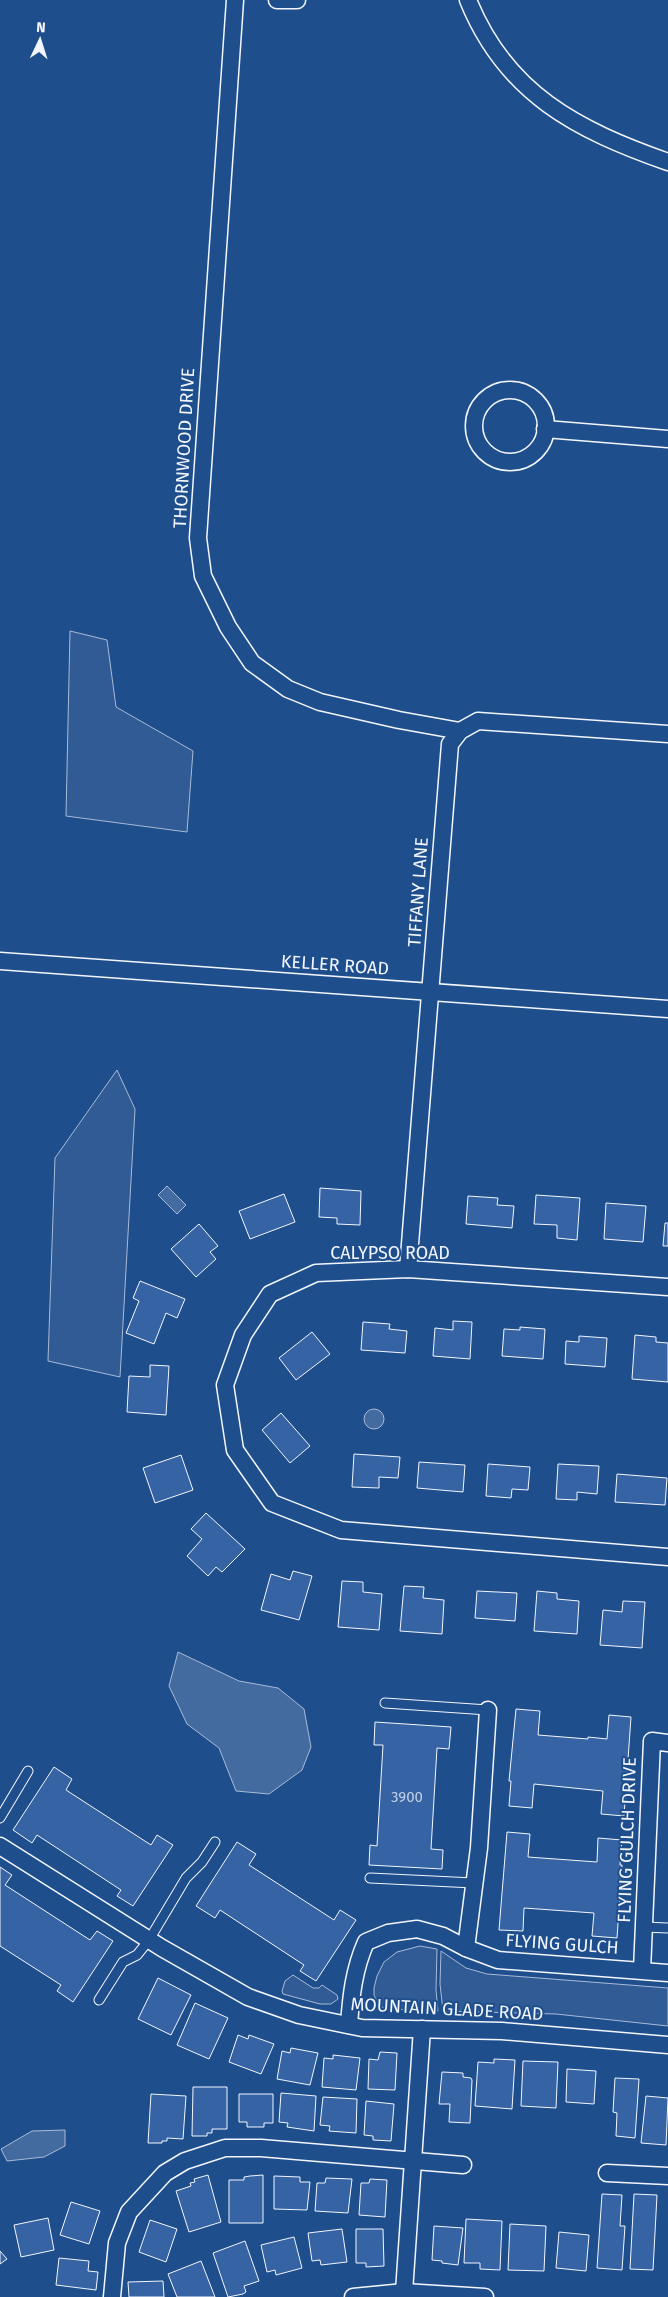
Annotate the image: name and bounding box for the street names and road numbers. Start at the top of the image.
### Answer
street label: THORNWOOD DRIVE [169,367,199,529]
street label: TIFFANY LANE [403,836,433,948]
street label: KELLER ROAD [280,950,390,980]
street label: CALYPSO ROAD [330,1242,450,1264]
street label: FLYING GULCH DRIVE [613,1757,641,1923]
street label: FLYING GULCH [505,1929,619,1959]
street label: MOUNTAIN GLADE ROAD [350,1993,544,2025]

